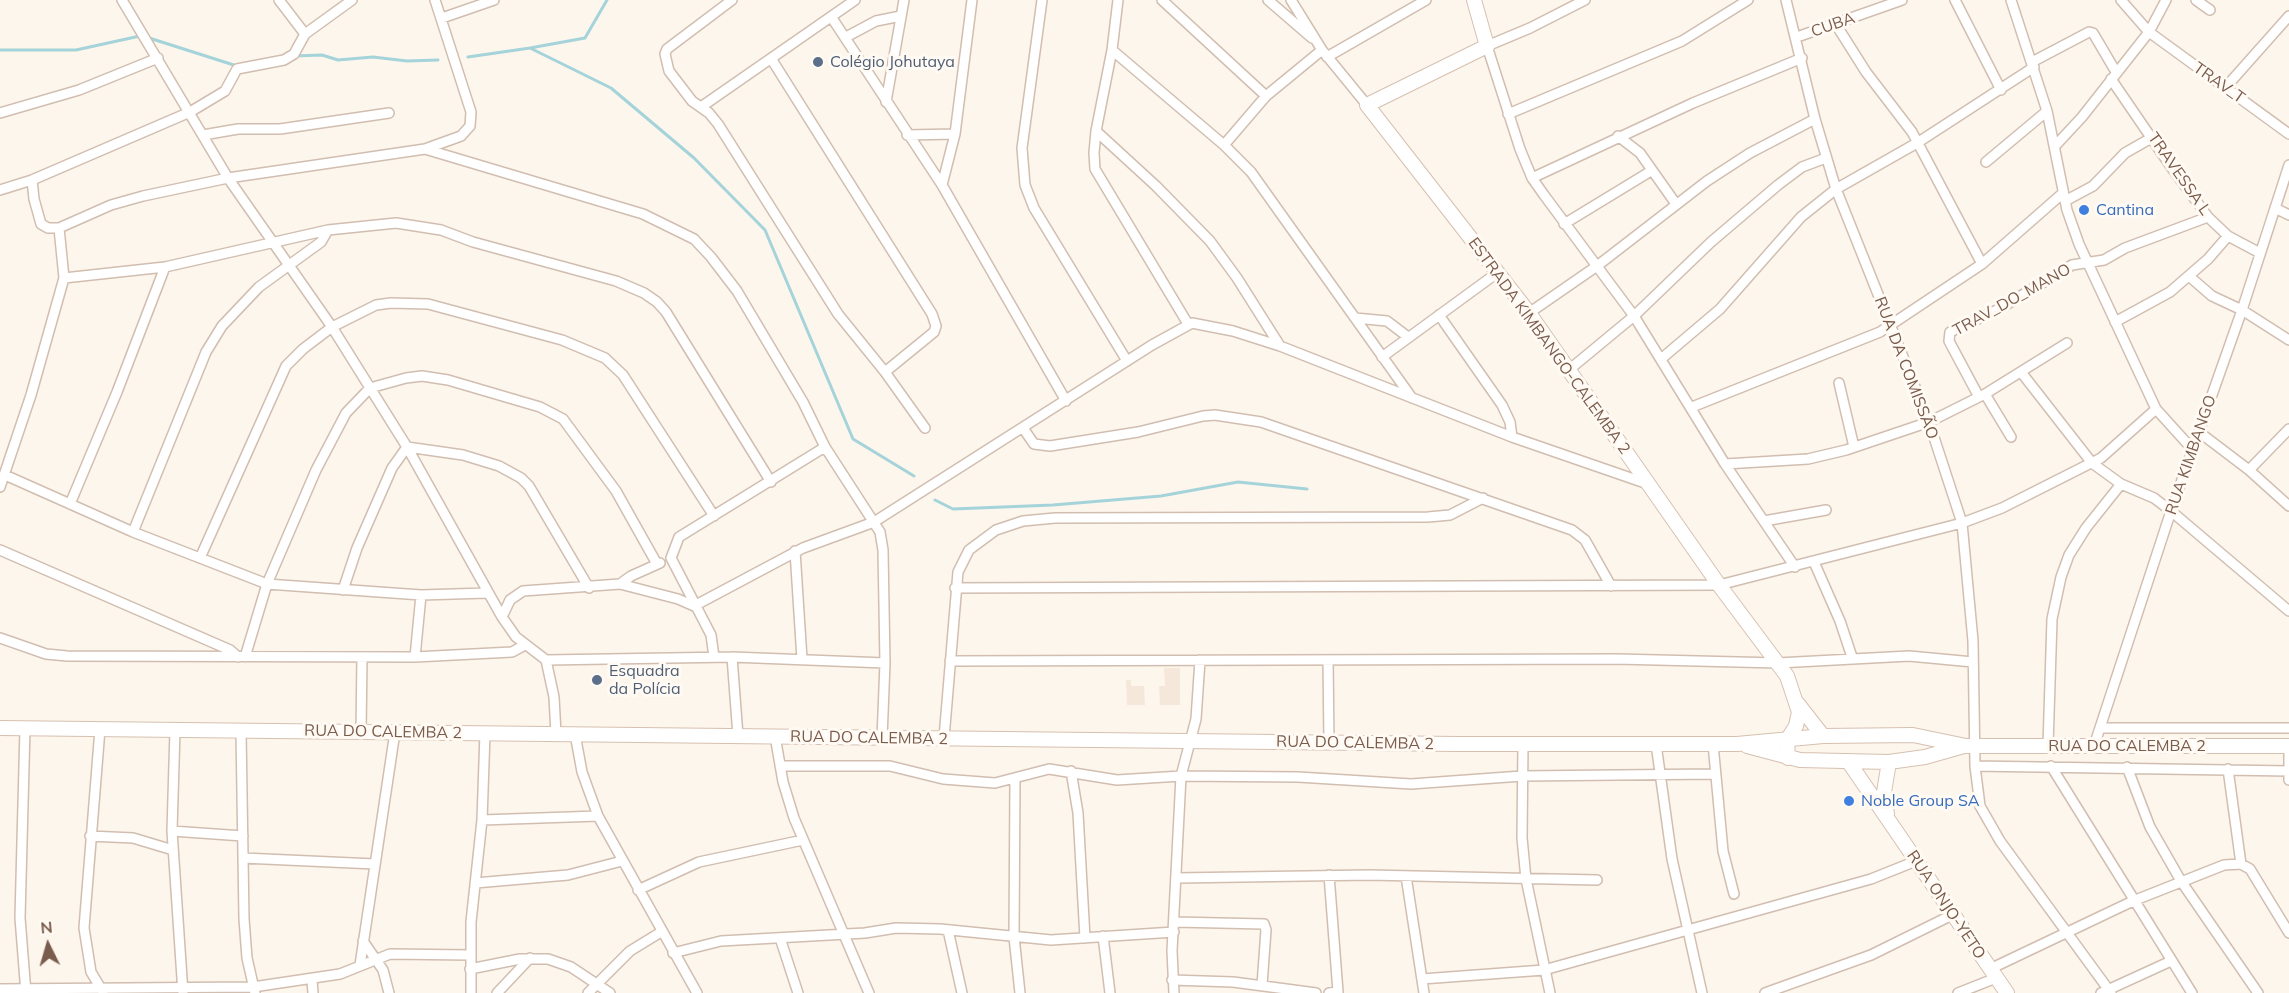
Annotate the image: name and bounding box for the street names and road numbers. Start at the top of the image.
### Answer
street label: CUBA [1809,9,1857,41]
street label: TRAV_T [2190,58,2248,108]
street label: TRAVESSA L [2143,129,2215,219]
street label: ESTRADA KIMBANGO-CALEMBA 2 [1464,234,1634,458]
street label: TRAV_DO_MANO [1950,260,2074,340]
street label: RUA DA COMISSÃO [1870,294,1942,442]
street label: RUA KIMBANGO [2162,393,2220,517]
street label: RUA DO CALEMBA 2 [304,721,462,743]
street label: RUA DO CALEMBA 2 [790,727,948,749]
street label: RUA DO CALEMBA 2 [1276,732,1434,754]
street label: RUA DO CALEMBA 2 [2048,736,2206,756]
street label: RUA ONJO-YETO [1903,847,1989,963]

